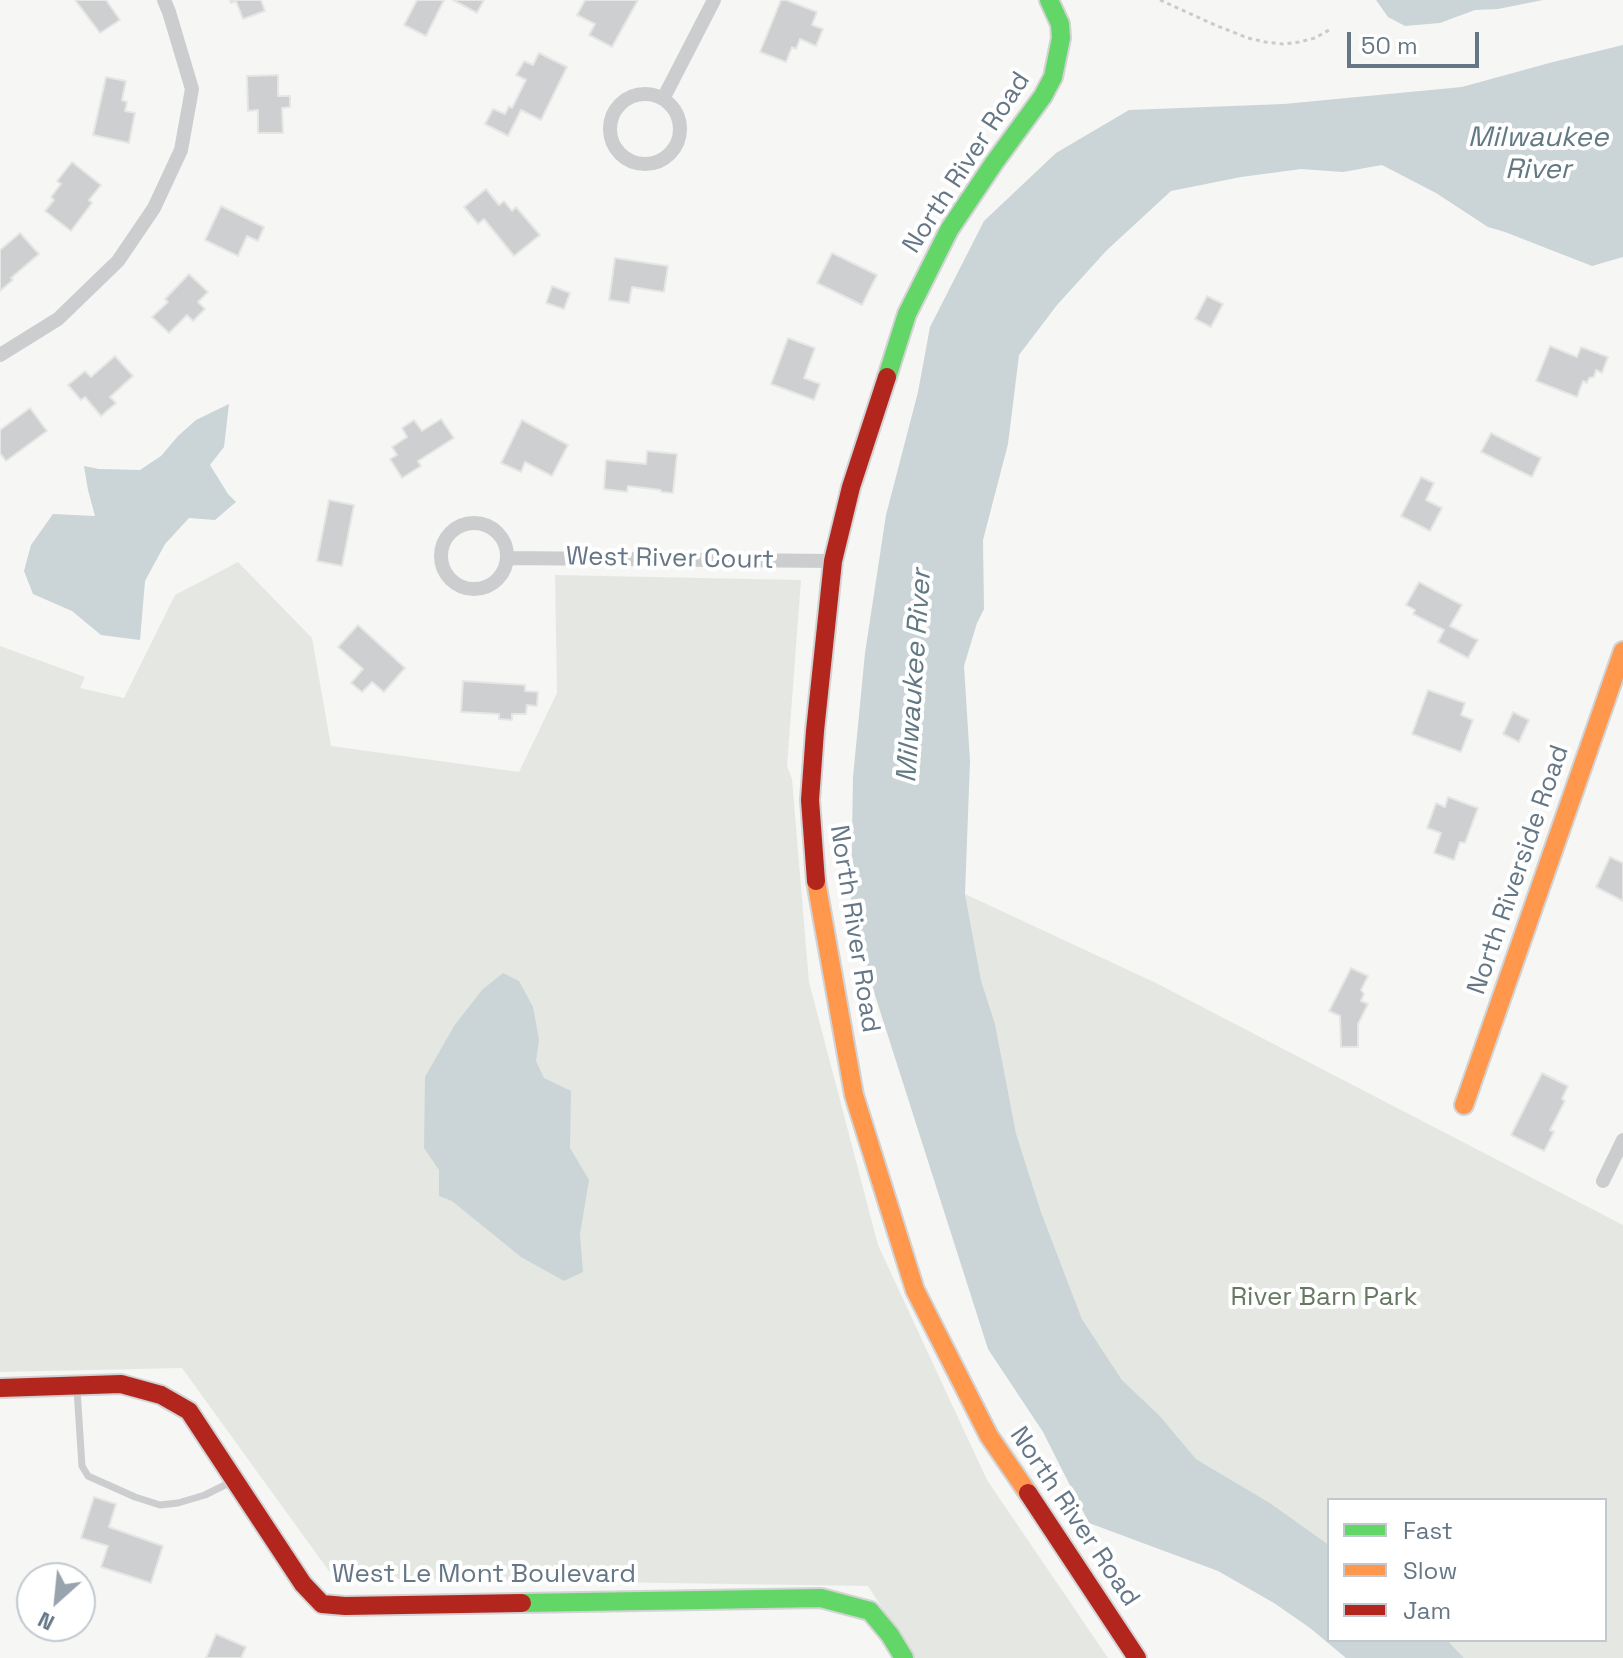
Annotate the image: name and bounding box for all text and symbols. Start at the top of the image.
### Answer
scale bar [1351,16,1483,66]
text: 50 m [1361,30,1418,61]
street label: North River Road [897,67,1037,259]
water label: Milwaukee River [1468,121,1608,187]
street label: West River Court [566,542,774,576]
water label: Milwaukee River [891,568,939,784]
street label: North Riverside Road [1462,741,1576,999]
street label: North River Road [822,823,886,1035]
park label: River Barn Park [1231,1282,1417,1314]
street label: North River Road [1002,1421,1146,1613]
legend [1327,1498,1607,1642]
text: Fast [1403,1515,1453,1546]
text: Slow [1403,1555,1457,1586]
street label: West Le Mont Boulevard [332,1559,636,1591]
north arrow [16,1562,96,1642]
text: Jam [1403,1595,1451,1626]
text: N [33,1606,59,1637]

